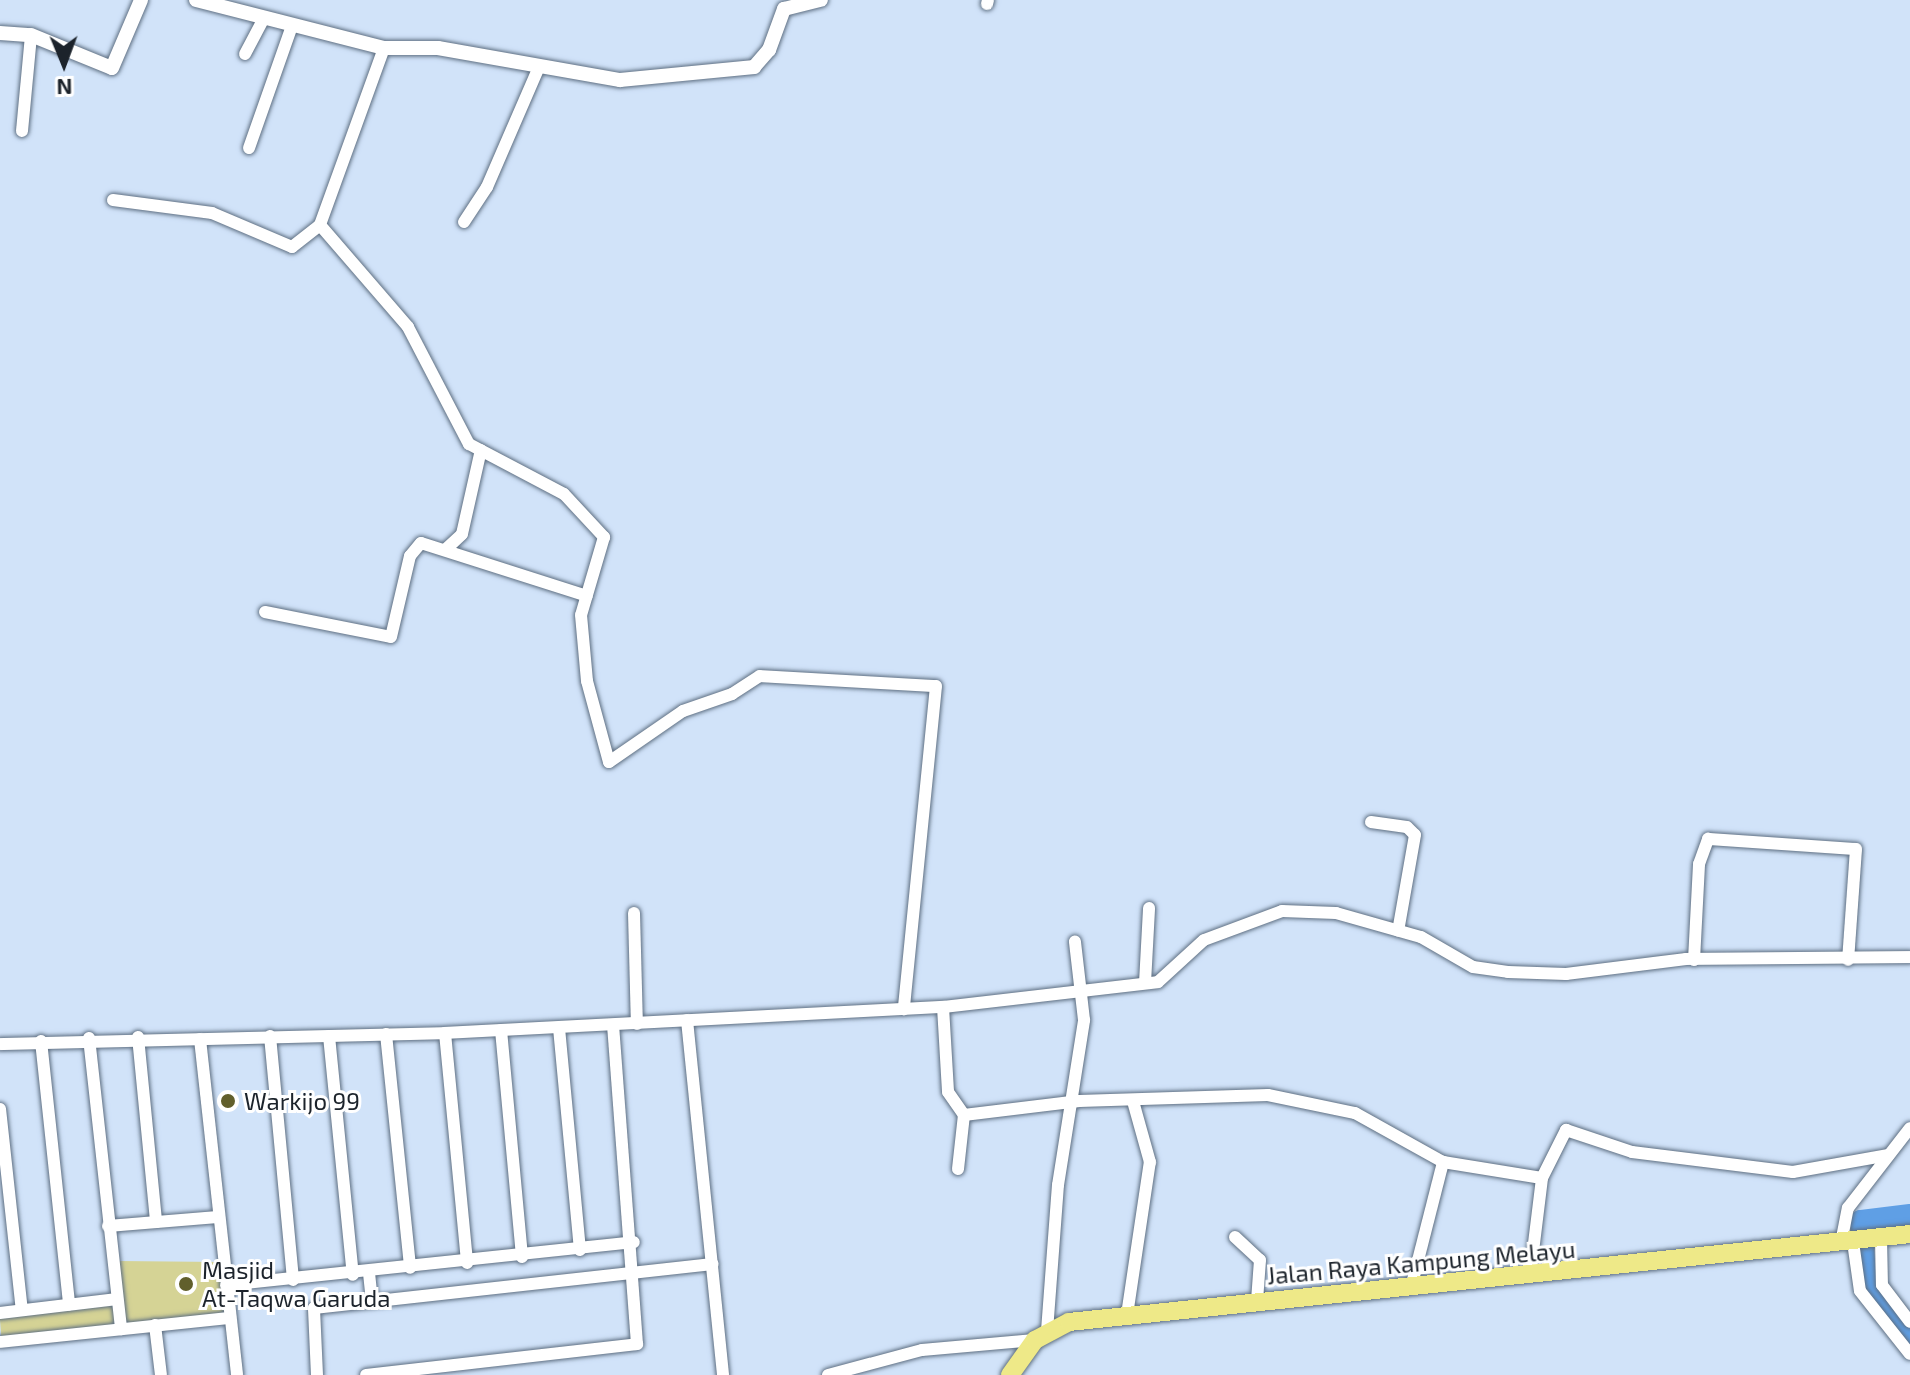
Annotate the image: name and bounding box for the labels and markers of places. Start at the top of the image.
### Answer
place label: Warkijo 99 [244,1087,360,1115]
marker: Warkijo 99 [219,1092,237,1110]
place label: Masjid At-Taqwa Garuda [202,1256,390,1312]
marker: Masjid At-Taqwa Garuda [177,1275,195,1293]

